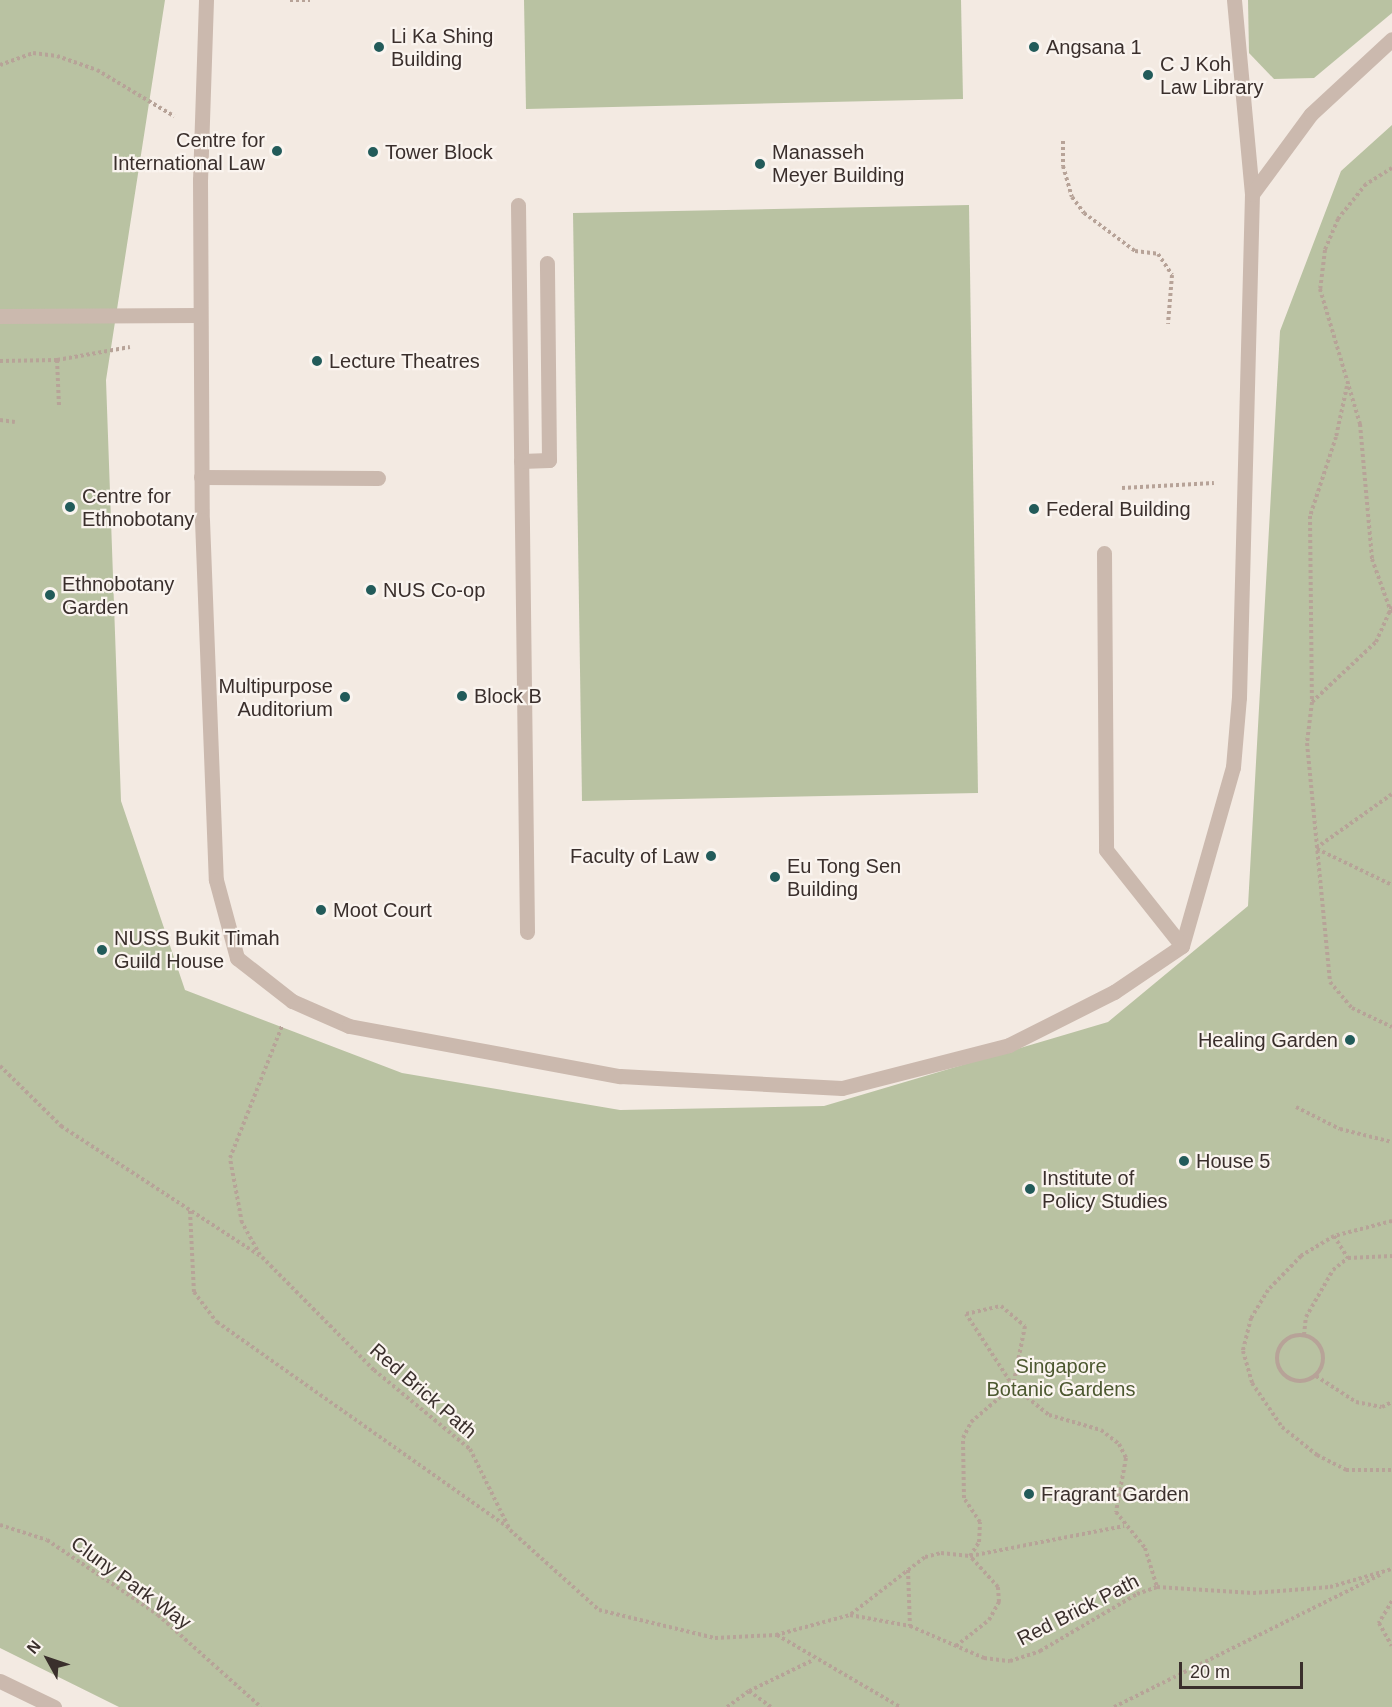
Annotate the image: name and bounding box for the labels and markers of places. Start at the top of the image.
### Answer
place label: Li Ka Shing Building [391,24,493,71]
place label: Angsana 1 [1046,35,1142,59]
marker: Li Ka Shing Building [372,40,386,54]
marker: Angsana 1 [1027,40,1041,54]
place label: C J Koh Law Library [1160,52,1263,99]
marker: C J Koh Law Library [1141,68,1155,82]
place label: Centre for International Law [113,128,265,175]
place label: Tower Block [385,140,493,164]
place label: Manasseh Meyer Building [772,140,904,187]
marker: Centre for International Law [270,144,284,158]
marker: Tower Block [366,145,380,159]
marker: Manasseh Meyer Building [753,157,767,171]
place label: Lecture Theatres [329,349,480,373]
marker: Lecture Theatres [310,354,324,368]
place label: Centre for Ethnobotany [82,484,194,531]
place label: Federal Building [1046,497,1191,521]
marker: Centre for Ethnobotany [63,500,77,514]
marker: Federal Building [1027,502,1041,516]
place label: Ethnobotany Garden [62,572,174,619]
place label: NUS Co-op [383,578,485,602]
marker: NUS Co-op [364,583,378,597]
marker: Ethnobotany Garden [43,588,57,602]
place label: Multipurpose Auditorium [218,674,333,721]
place label: Block B [474,684,542,708]
marker: Block B [455,689,469,703]
marker: Multipurpose Auditorium [338,690,352,704]
place label: Faculty of Law [570,844,699,868]
marker: Faculty of Law [704,849,718,863]
place label: Eu Tong Sen Building [787,854,902,901]
marker: Eu Tong Sen Building [768,870,782,884]
place label: Moot Court [333,898,432,922]
marker: Moot Court [314,903,328,917]
place label: NUSS Bukit Timah Guild House [114,927,280,974]
marker: NUSS Bukit Timah Guild House [95,943,109,957]
place label: Healing Garden [1198,1028,1338,1052]
marker: Healing Garden [1343,1033,1357,1047]
place label: House 5 [1196,1149,1270,1173]
marker: House 5 [1177,1154,1191,1168]
place label: Institute of Policy Studies [1042,1166,1168,1213]
marker: Institute of Policy Studies [1023,1182,1037,1196]
place label: Fragrant Garden [1041,1482,1189,1506]
marker: Fragrant Garden [1022,1487,1036,1501]

